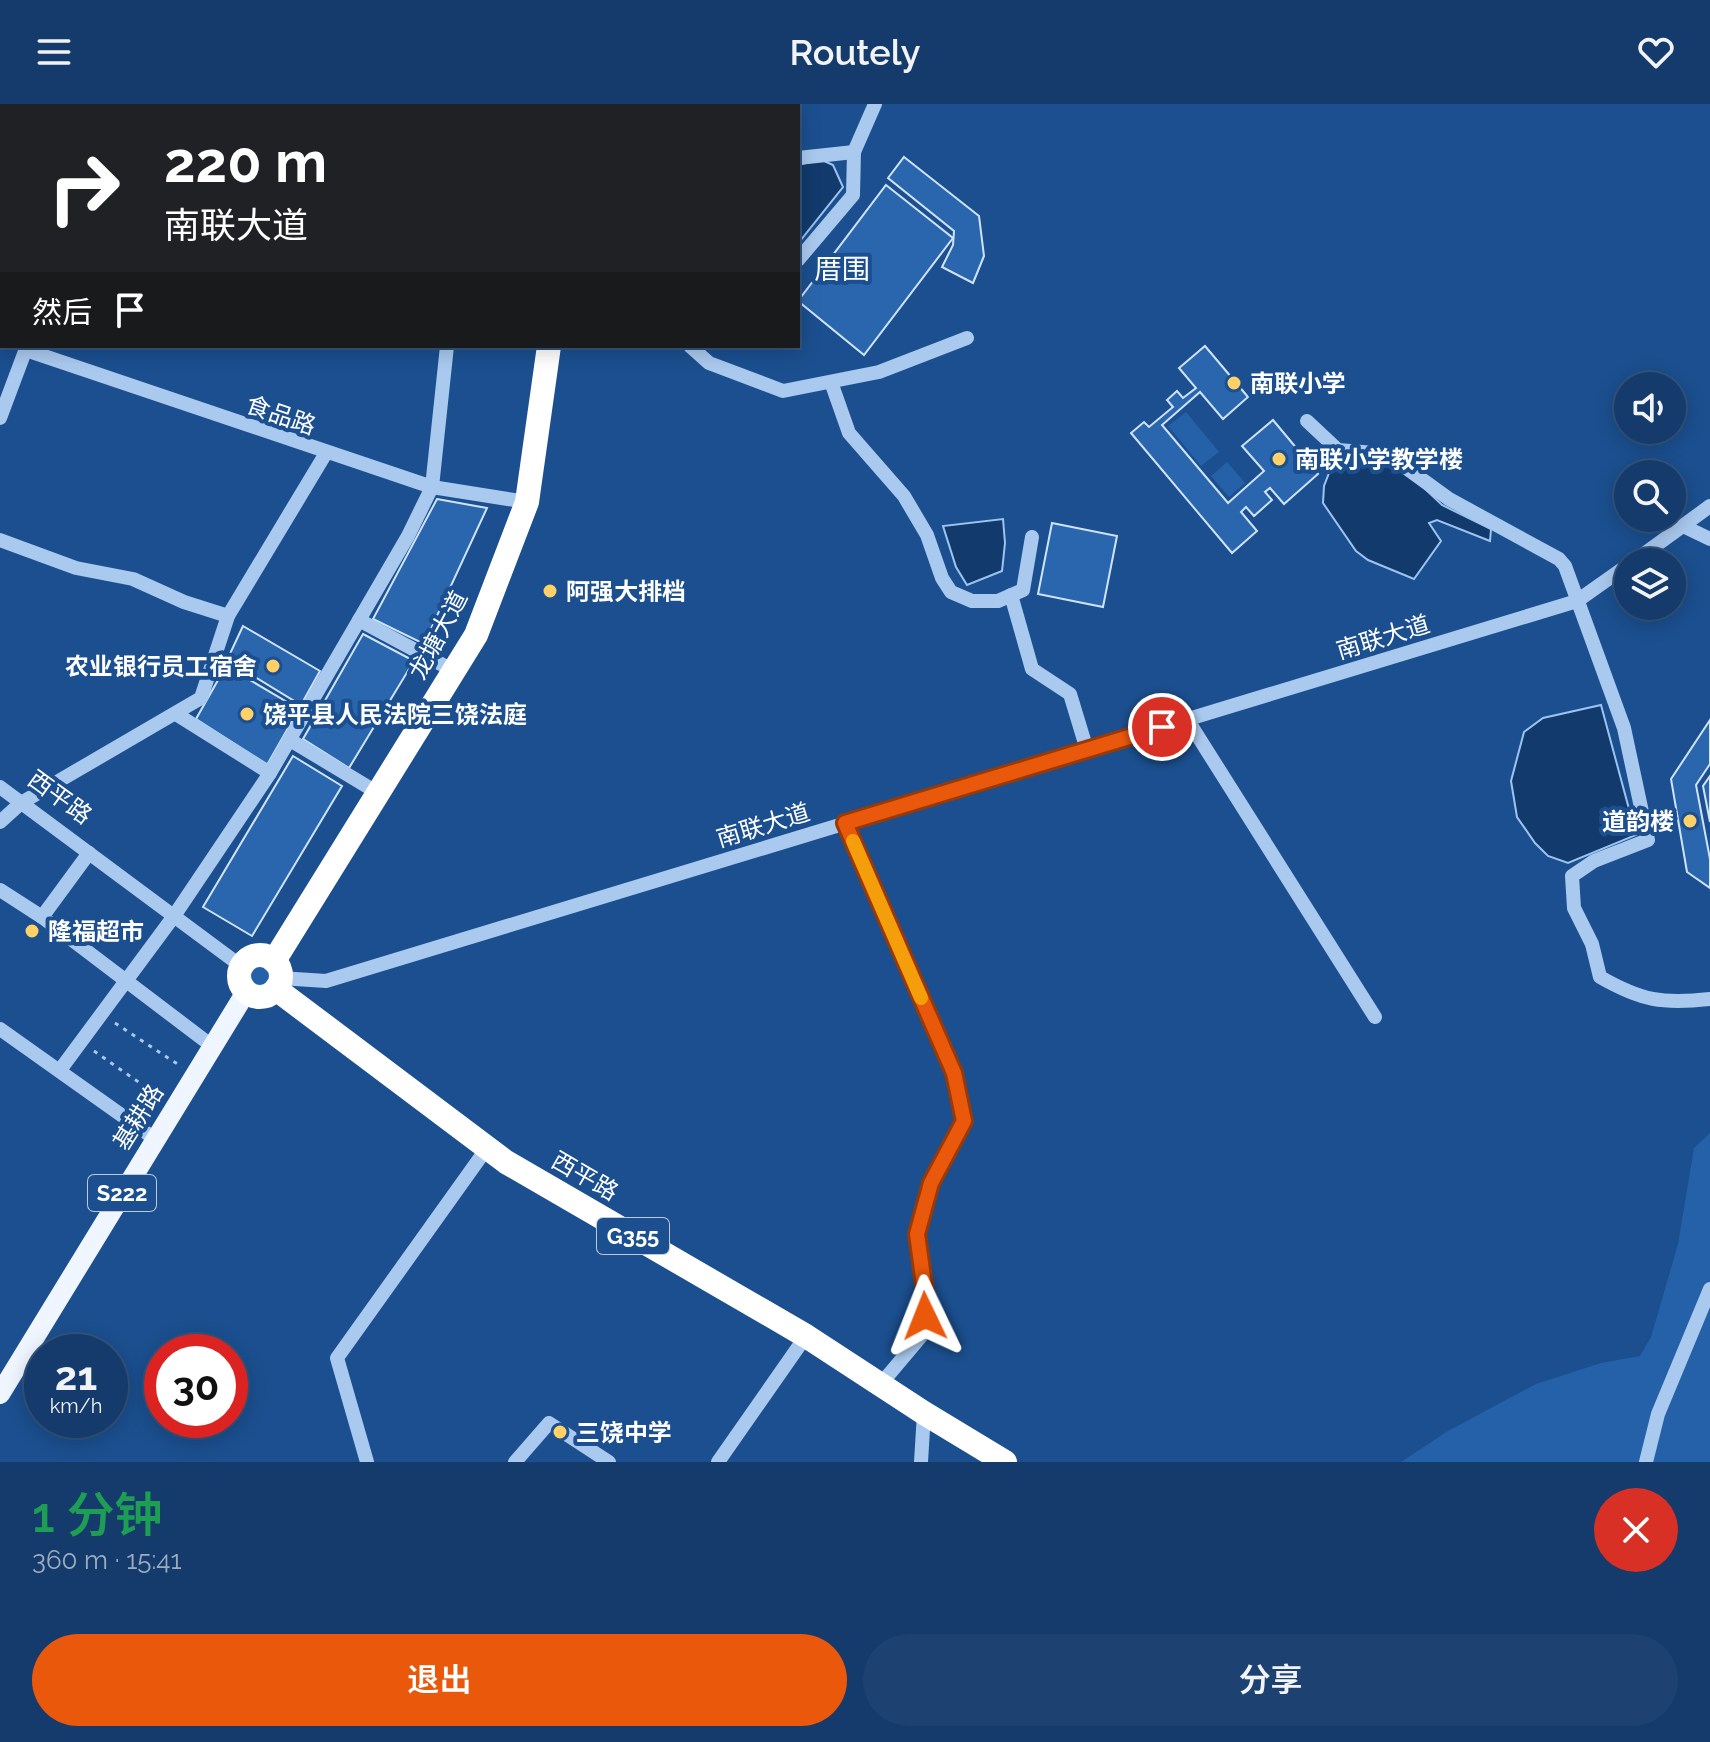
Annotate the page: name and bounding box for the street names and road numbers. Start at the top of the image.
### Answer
street label: 食品路 [242,390,320,440]
street label: 龙塘大道 [403,586,473,684]
street label: 南联大道 [1333,609,1433,665]
street label: 西平路 [22,764,98,830]
street label: 南联大道 [713,797,813,853]
street label: 基耕路 [107,1079,169,1155]
street label: 西平路 [547,1145,623,1207]
road number: S222 [88,1175,156,1211]
road number: G355 [597,1218,669,1254]

